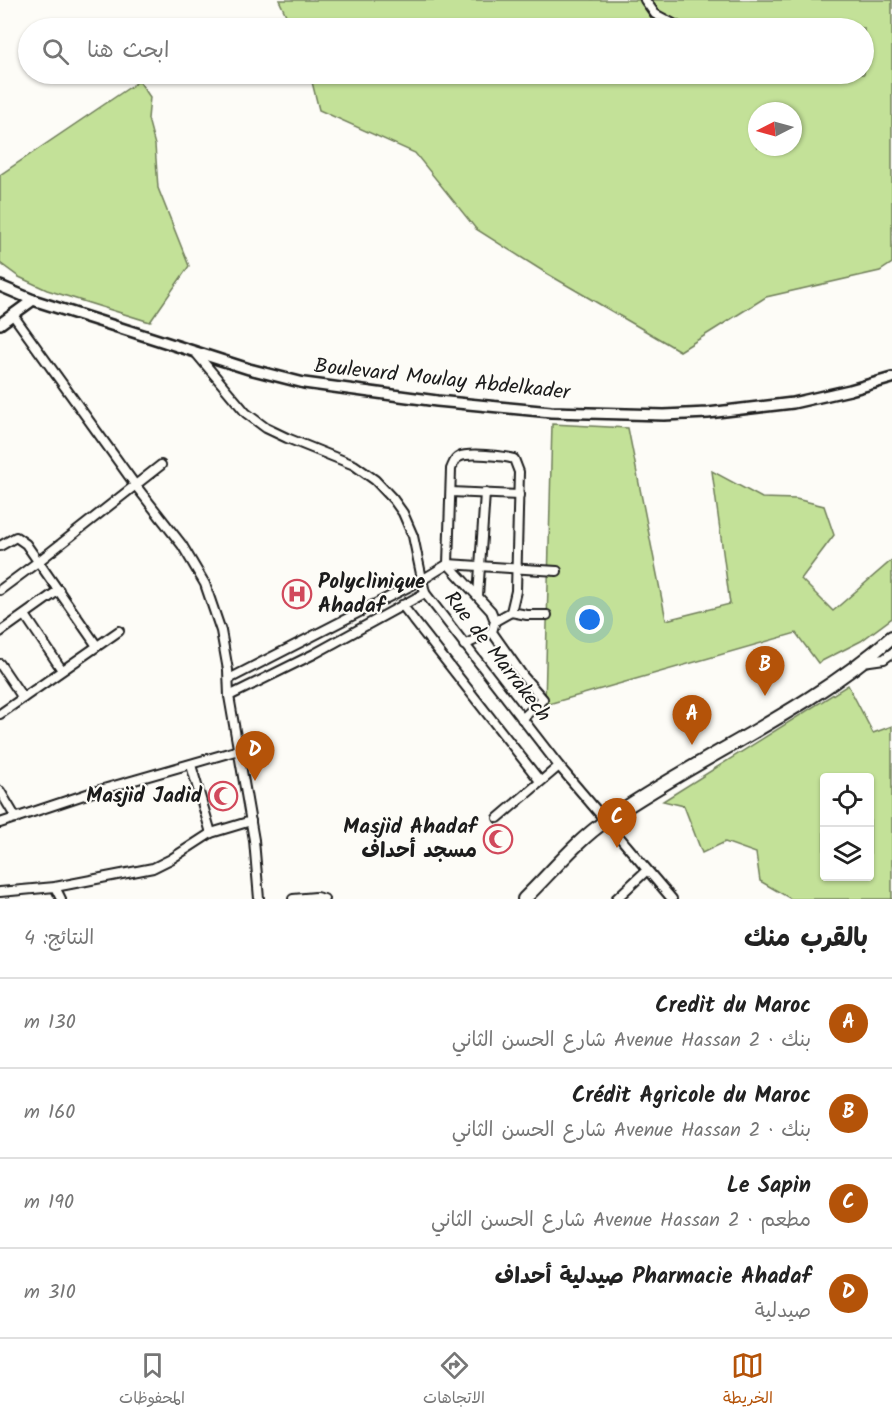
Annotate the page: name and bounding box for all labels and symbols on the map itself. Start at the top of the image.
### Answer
north arrow [748,102,802,156]
street label: Boulevard Moulay Abdelkader [312,350,573,410]
place label: Polyclinique Ahadaf [318,566,425,623]
hospital icon: Polyclinique Ahadaf [281,578,313,610]
street label: Rue de Marrakech [435,584,559,730]
your location [575,605,604,634]
pin: B [746,646,784,696]
pin: A [672,696,712,745]
pin: D [236,732,274,781]
place label: Masjid Jadid [86,780,203,813]
mosque icon: Masjid Jadid [207,780,239,812]
pin: C [598,798,636,848]
place label: Masjid Ahadaf مسجد أحداف [343,811,479,868]
mosque icon: Masjid Ahadaf مسجد أحداف [482,823,514,855]

